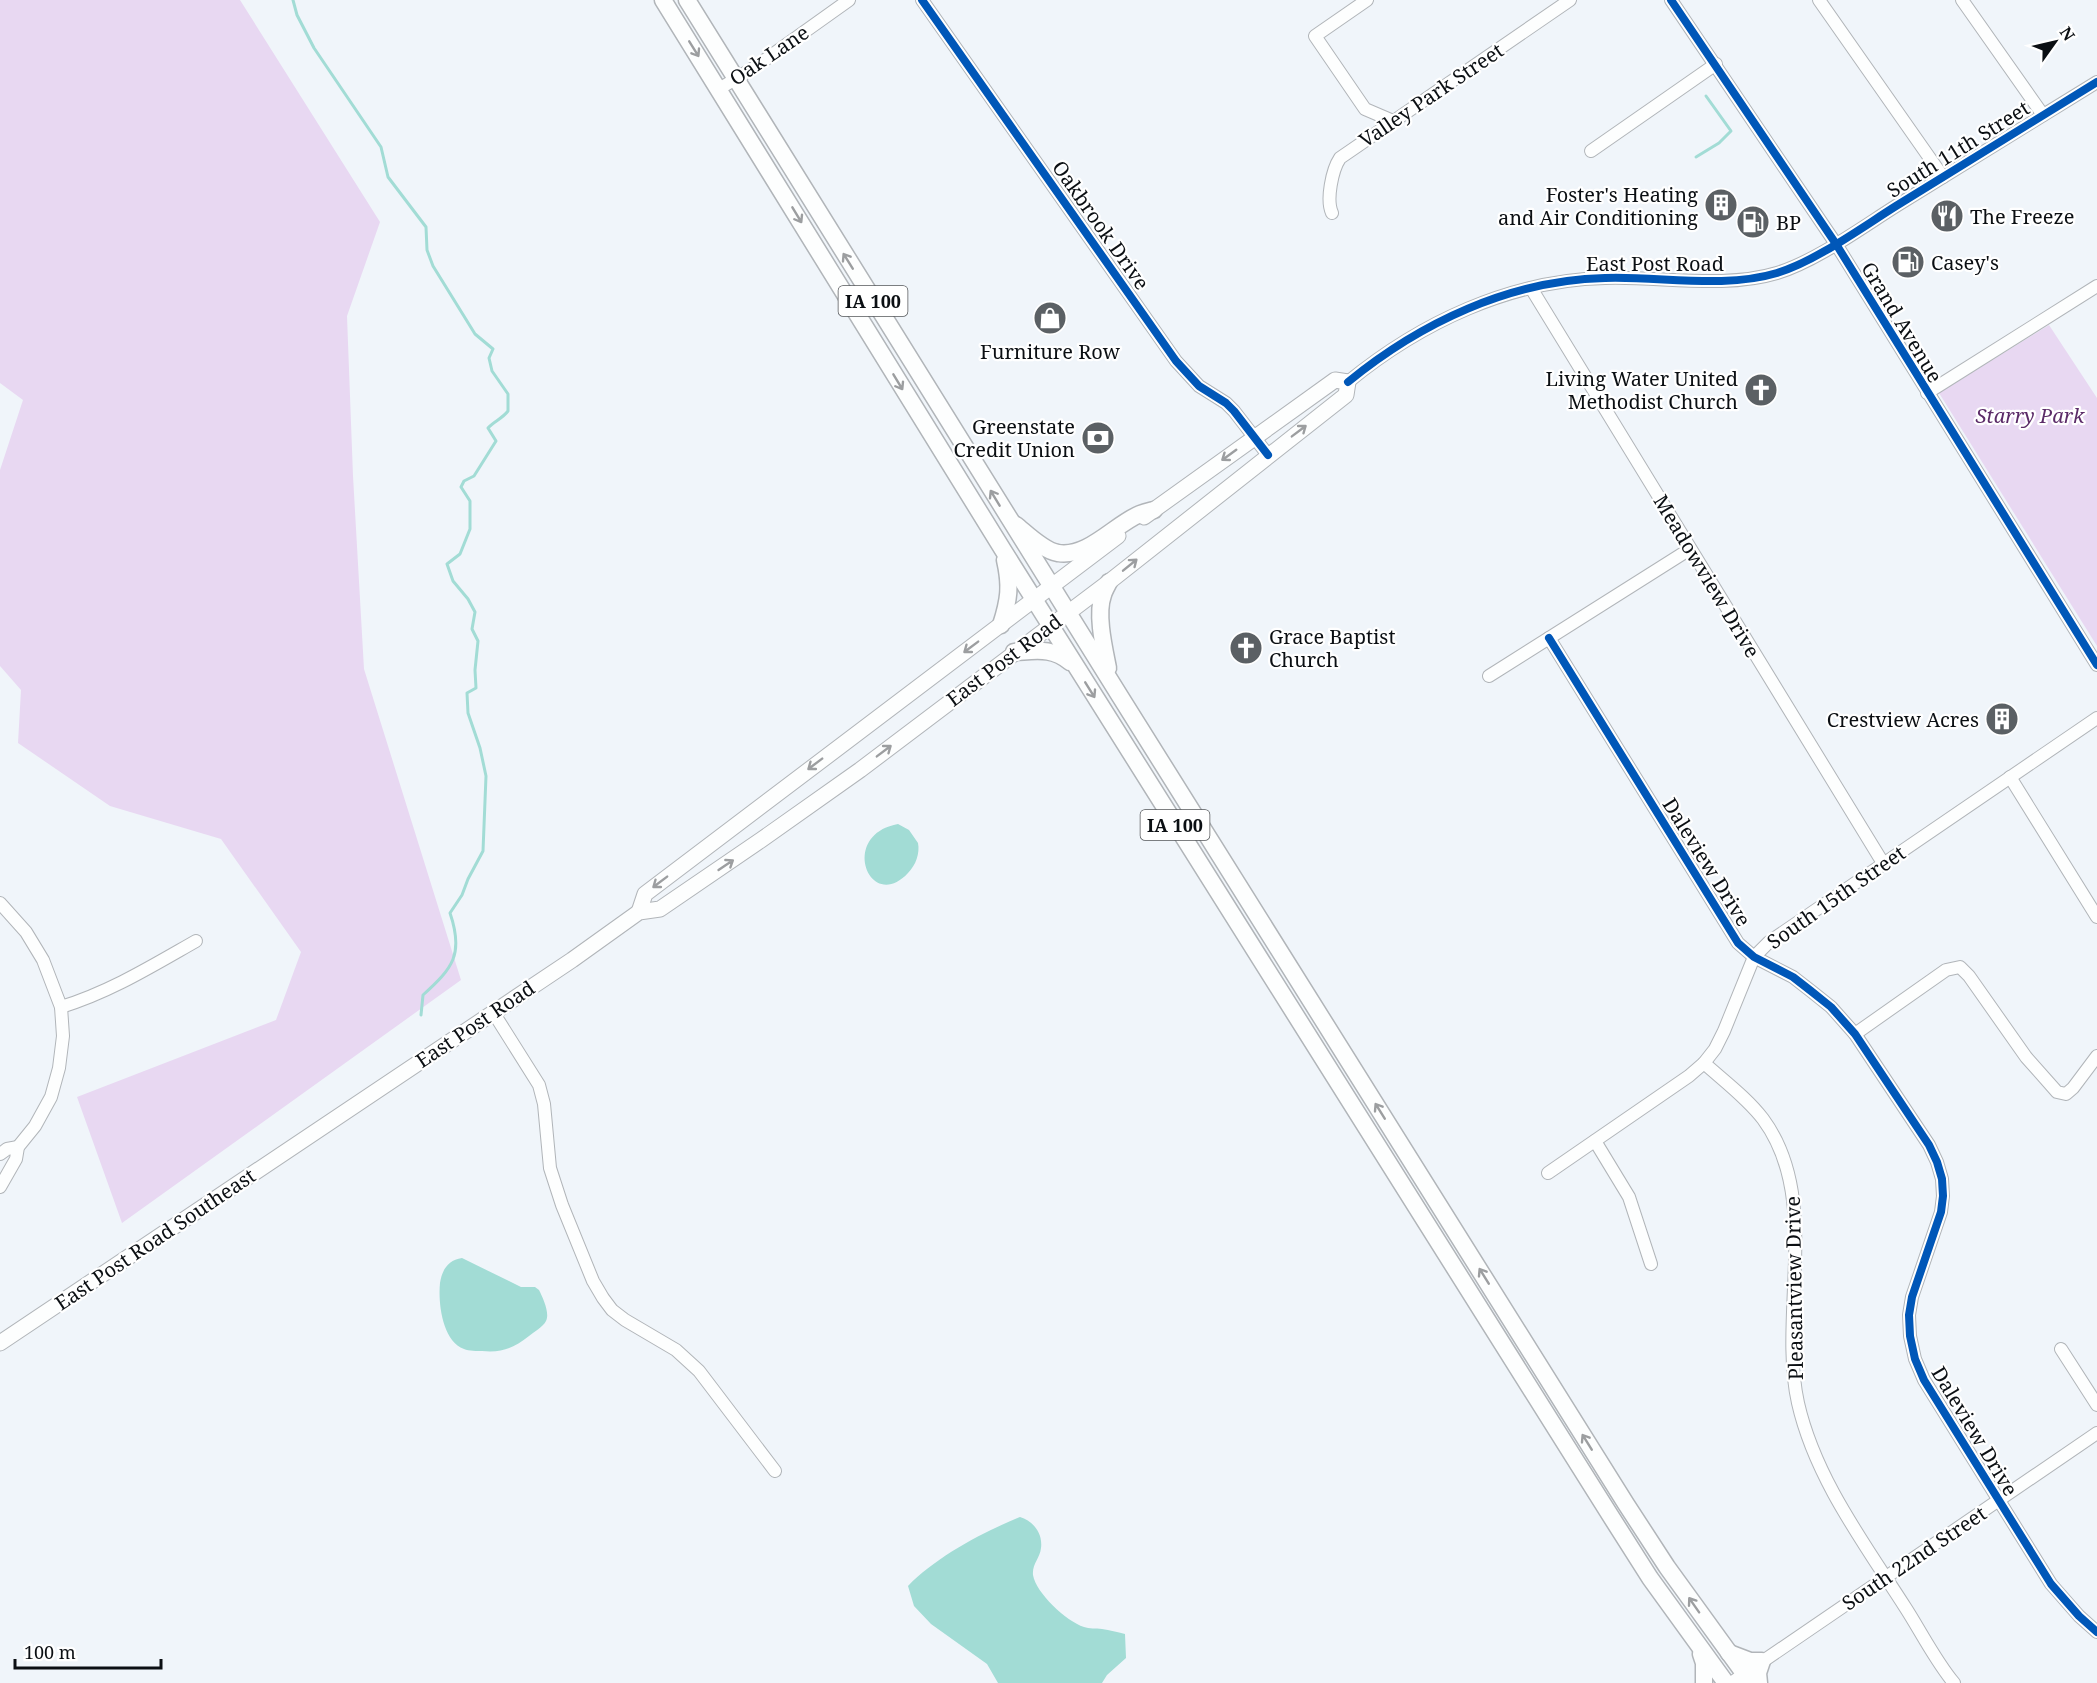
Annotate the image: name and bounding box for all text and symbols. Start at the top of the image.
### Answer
north arrow [2025,12,2085,72]
street label: Oak Lane [724,19,814,91]
text: N [2055,22,2080,45]
street label: Valley Park Street [1354,37,1508,153]
one-way arrow [688,41,701,58]
street label: South 11th Street [1882,94,2034,204]
street label: Oakbrook Drive [1046,155,1156,295]
place label: Foster's Heating and Air Conditioning [1498,181,1698,231]
building icon: Foster's Heating and Air Conditioning [1703,187,1739,223]
restaurant icon: The Freeze [1929,198,1965,234]
place label: The Freeze [1970,203,2074,230]
fuel station icon: BP [1735,204,1771,240]
one-way arrow [790,207,803,224]
place label: BP [1776,209,1801,236]
fuel station icon: Casey's [1890,244,1926,280]
place label: Casey's [1931,249,1999,276]
street label: East Post Road [1586,250,1724,277]
one-way arrow [842,253,854,270]
street label: Grand Avenue [1855,257,1949,387]
road number: IA 100 [838,286,908,316]
shop icon: Furniture Row [1032,300,1068,336]
place label: Furniture Row [980,338,1121,365]
place label: Living Water United Methodist Church [1545,365,1738,415]
church icon: Living Water United Methodist Church [1743,372,1779,408]
one-way arrow [893,373,905,390]
park label: Starry Park [1975,402,2085,429]
place label: Greenstate Credit Union [954,413,1075,463]
bank icon: Greenstate Credit Union [1080,420,1116,456]
one-way arrow [1291,425,1307,438]
one-way arrow [1222,449,1238,461]
one-way arrow [988,490,1001,507]
street label: Meadowview Drive [1648,490,1766,662]
one-way arrow [1122,559,1138,572]
street label: East Post Road [941,608,1067,712]
place label: Grace Baptist Church [1269,623,1395,673]
church icon: Grace Baptist Church [1228,630,1264,666]
one-way arrow [963,641,979,654]
one-way arrow [1085,681,1097,698]
building icon: Crestview Acres [1984,701,2020,737]
place label: Crestview Acres [1827,706,1979,733]
one-way arrow [876,745,892,758]
one-way arrow [807,758,823,770]
street label: Daleview Drive [1657,793,1757,931]
road number: IA 100 [1140,810,1210,840]
street label: South 15th Street [1761,839,1911,955]
one-way arrow [717,859,733,871]
one-way arrow [652,876,668,889]
street label: East Post Road [410,974,540,1074]
one-way arrow [1374,1103,1386,1120]
street label: East Post Road Southeast [50,1162,260,1316]
street label: Pleasantview Drive [1779,1196,1809,1380]
one-way arrow [1477,1268,1489,1285]
street label: Daleview Drive [1926,1361,2024,1501]
one-way arrow [1581,1434,1593,1451]
street label: South 22nd Street [1837,1500,1991,1616]
one-way arrow [1688,1597,1700,1613]
scale bar [15,1632,160,1670]
text: 100 m [24,1640,76,1664]

